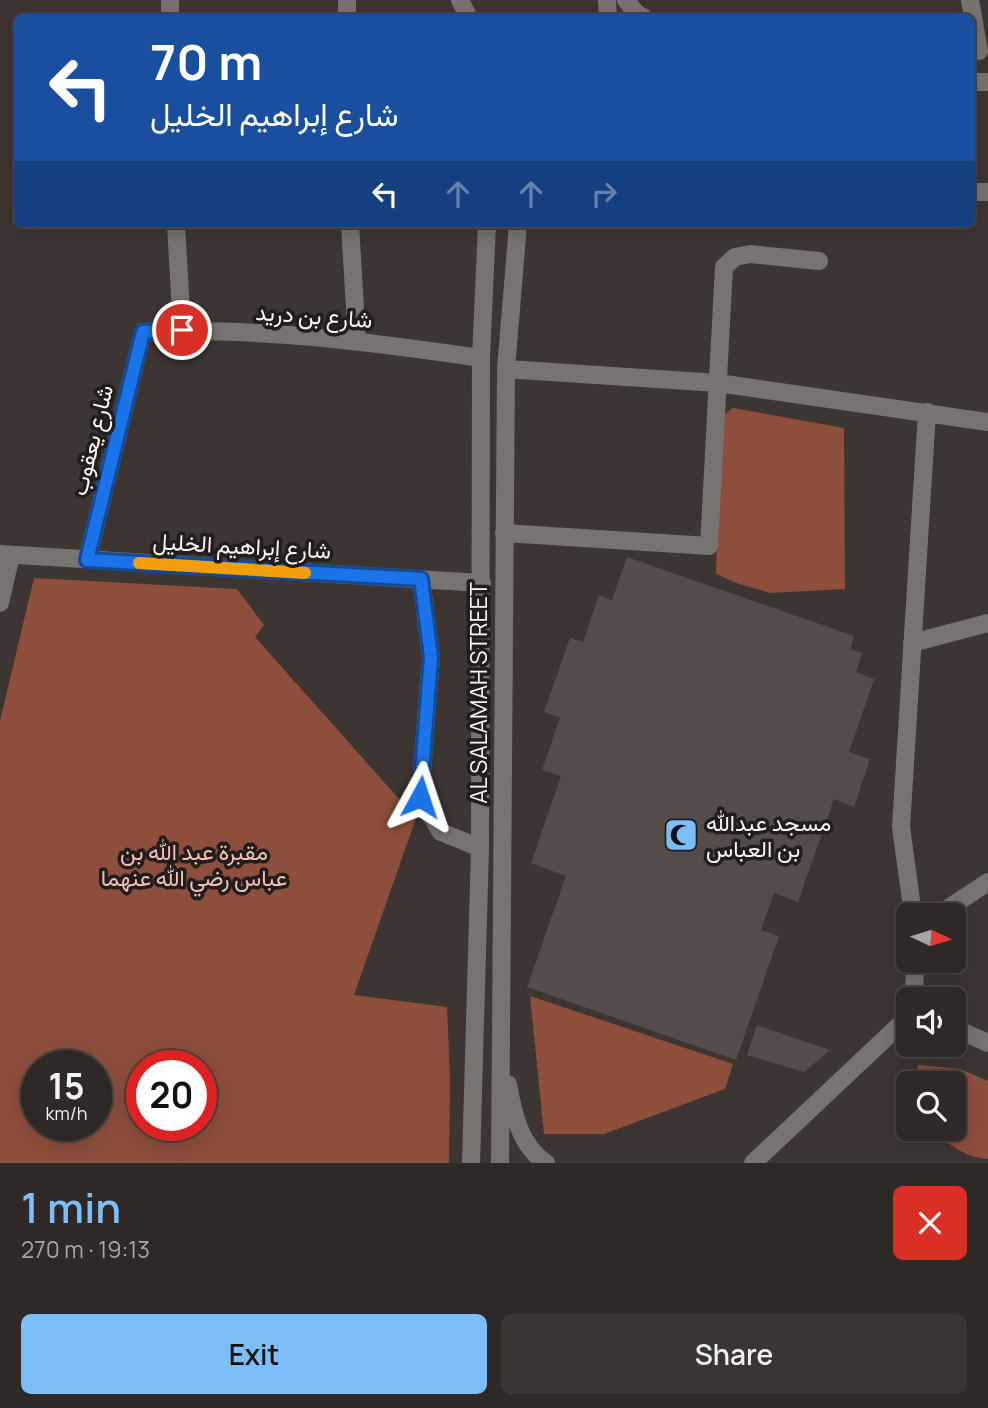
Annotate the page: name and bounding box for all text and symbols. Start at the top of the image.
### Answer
text: 70 m [150,28,262,95]
icon: left [35,42,126,133]
text: شارع إبراهيم الخليل [150,92,399,136]
icon: left [366,175,404,213]
icon: ahead [439,175,477,213]
icon: ahead [512,175,550,213]
icon: right [585,175,623,213]
street label: شارع بن دريد [254,295,374,336]
pin [152,300,212,360]
icon: arrive [163,311,201,349]
street label: شارع يعقوب [62,381,121,499]
street label: شارع إبراهيم الخليل [152,524,332,567]
street label: AL SALAMAH STREET [462,582,494,804]
position arrow [383,760,457,834]
place label: مسجد عبدالله بن العباس [706,806,831,864]
mosque icon: مسجد عبدالله بن العباس [662,816,700,854]
park label: مقبرة عبد الله بن عباس رضي الله عنهما [101,835,287,897]
north arrow [896,903,966,973]
map controls [896,903,966,1141]
button: sound [896,987,966,1057]
speed limit sign: 20 [126,1050,217,1141]
text: 15 [49,1062,84,1110]
button: search [896,1071,966,1141]
text: km/h [46,1101,87,1125]
text: 1 min [21,1178,121,1236]
button: close [893,1186,967,1260]
text: 270 m · 19:13 [21,1233,150,1265]
button: Exit [21,1314,487,1394]
button: Share [501,1314,967,1394]

